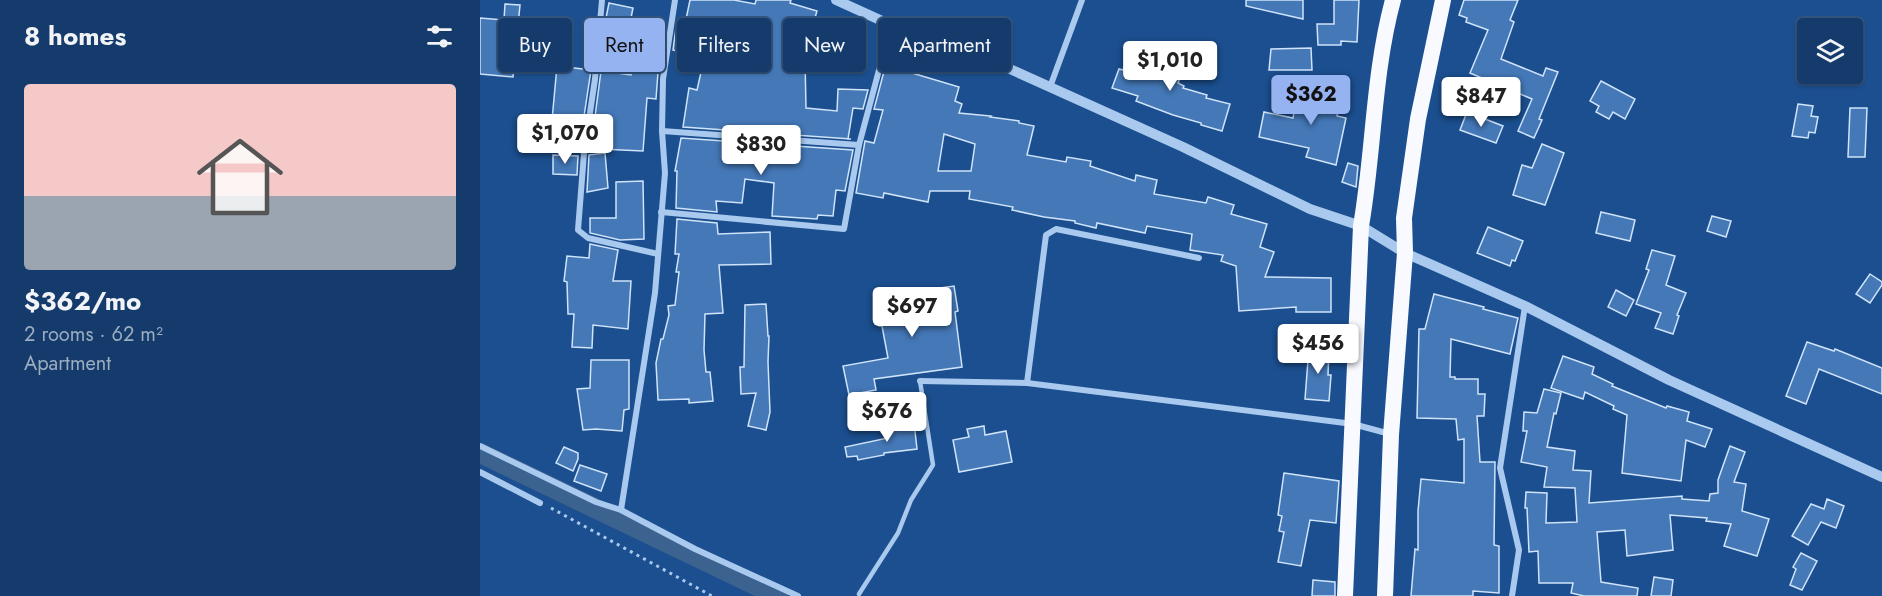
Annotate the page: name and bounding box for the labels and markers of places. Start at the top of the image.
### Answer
pin: $1,010 [1121,41,1219,92]
pin: $362 [1275,75,1347,126]
pin: $847 [1445,77,1517,128]
pin: $1,070 [516,114,614,165]
pin: $830 [725,125,797,176]
pin: $697 [876,287,948,338]
pin: $456 [1282,324,1354,375]
pin: $676 [851,392,923,443]

